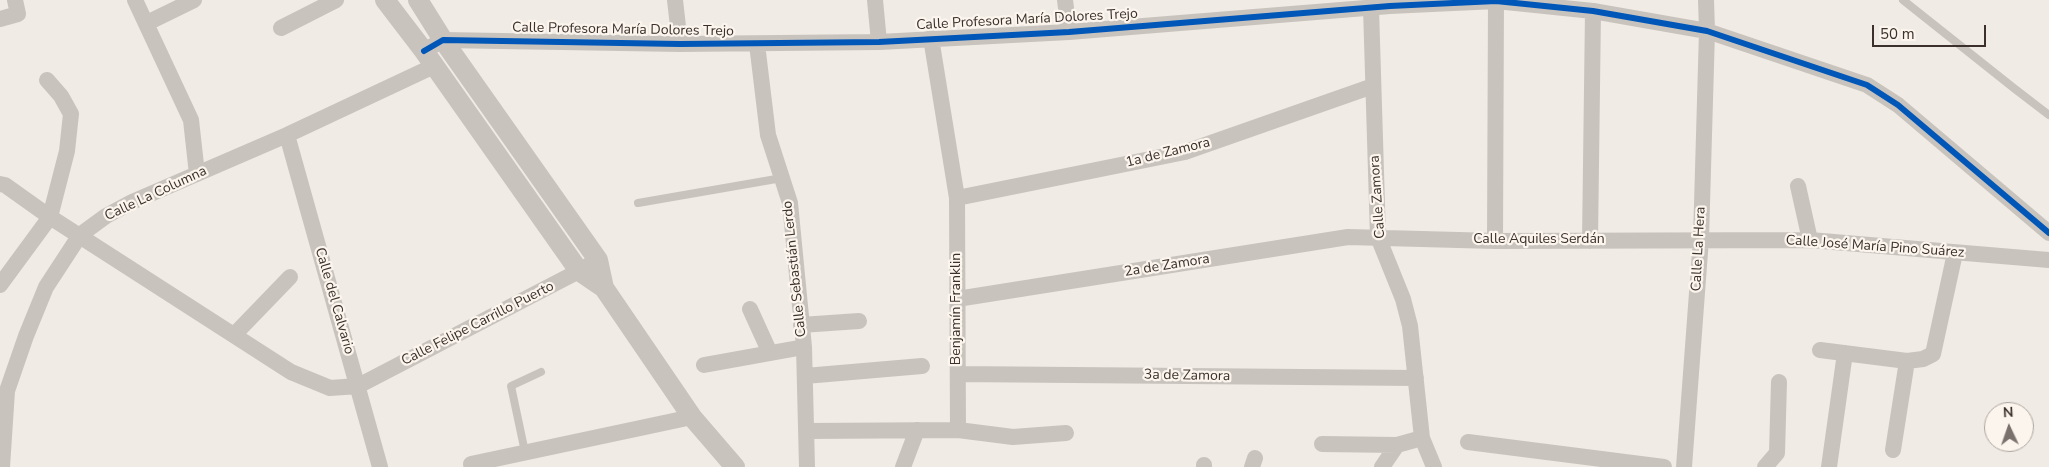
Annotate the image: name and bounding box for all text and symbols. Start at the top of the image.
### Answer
street label: Calle Profesora María Dolores Trejo [916,6,1138,34]
scale bar [1874,15,1988,47]
street label: Calle Profesora María Dolores Trejo [512,20,734,40]
text: 50 m [1880,24,1915,44]
street label: 1a de Zamora [1124,134,1212,172]
street label: Calle Zamora [1367,155,1389,239]
street label: Calle La Columna [102,163,210,225]
street label: Calle Sebastián Lerdo [779,200,811,338]
street label: Calle La Hera [1688,206,1710,292]
street label: Calle Aquiles Serdán [1473,232,1605,248]
street label: Calle José María Pino Suárez [1785,232,1965,262]
street label: Calle del Calvario [311,246,357,356]
street label: 2a de Zamora [1123,251,1211,281]
street label: Benjamín Franklin [949,253,965,365]
street label: Calle Felipe Carrillo Puerto [399,278,557,370]
street label: 3a de Zamora [1144,367,1230,385]
north arrow [1984,402,2034,452]
text: N [2003,403,2014,422]

